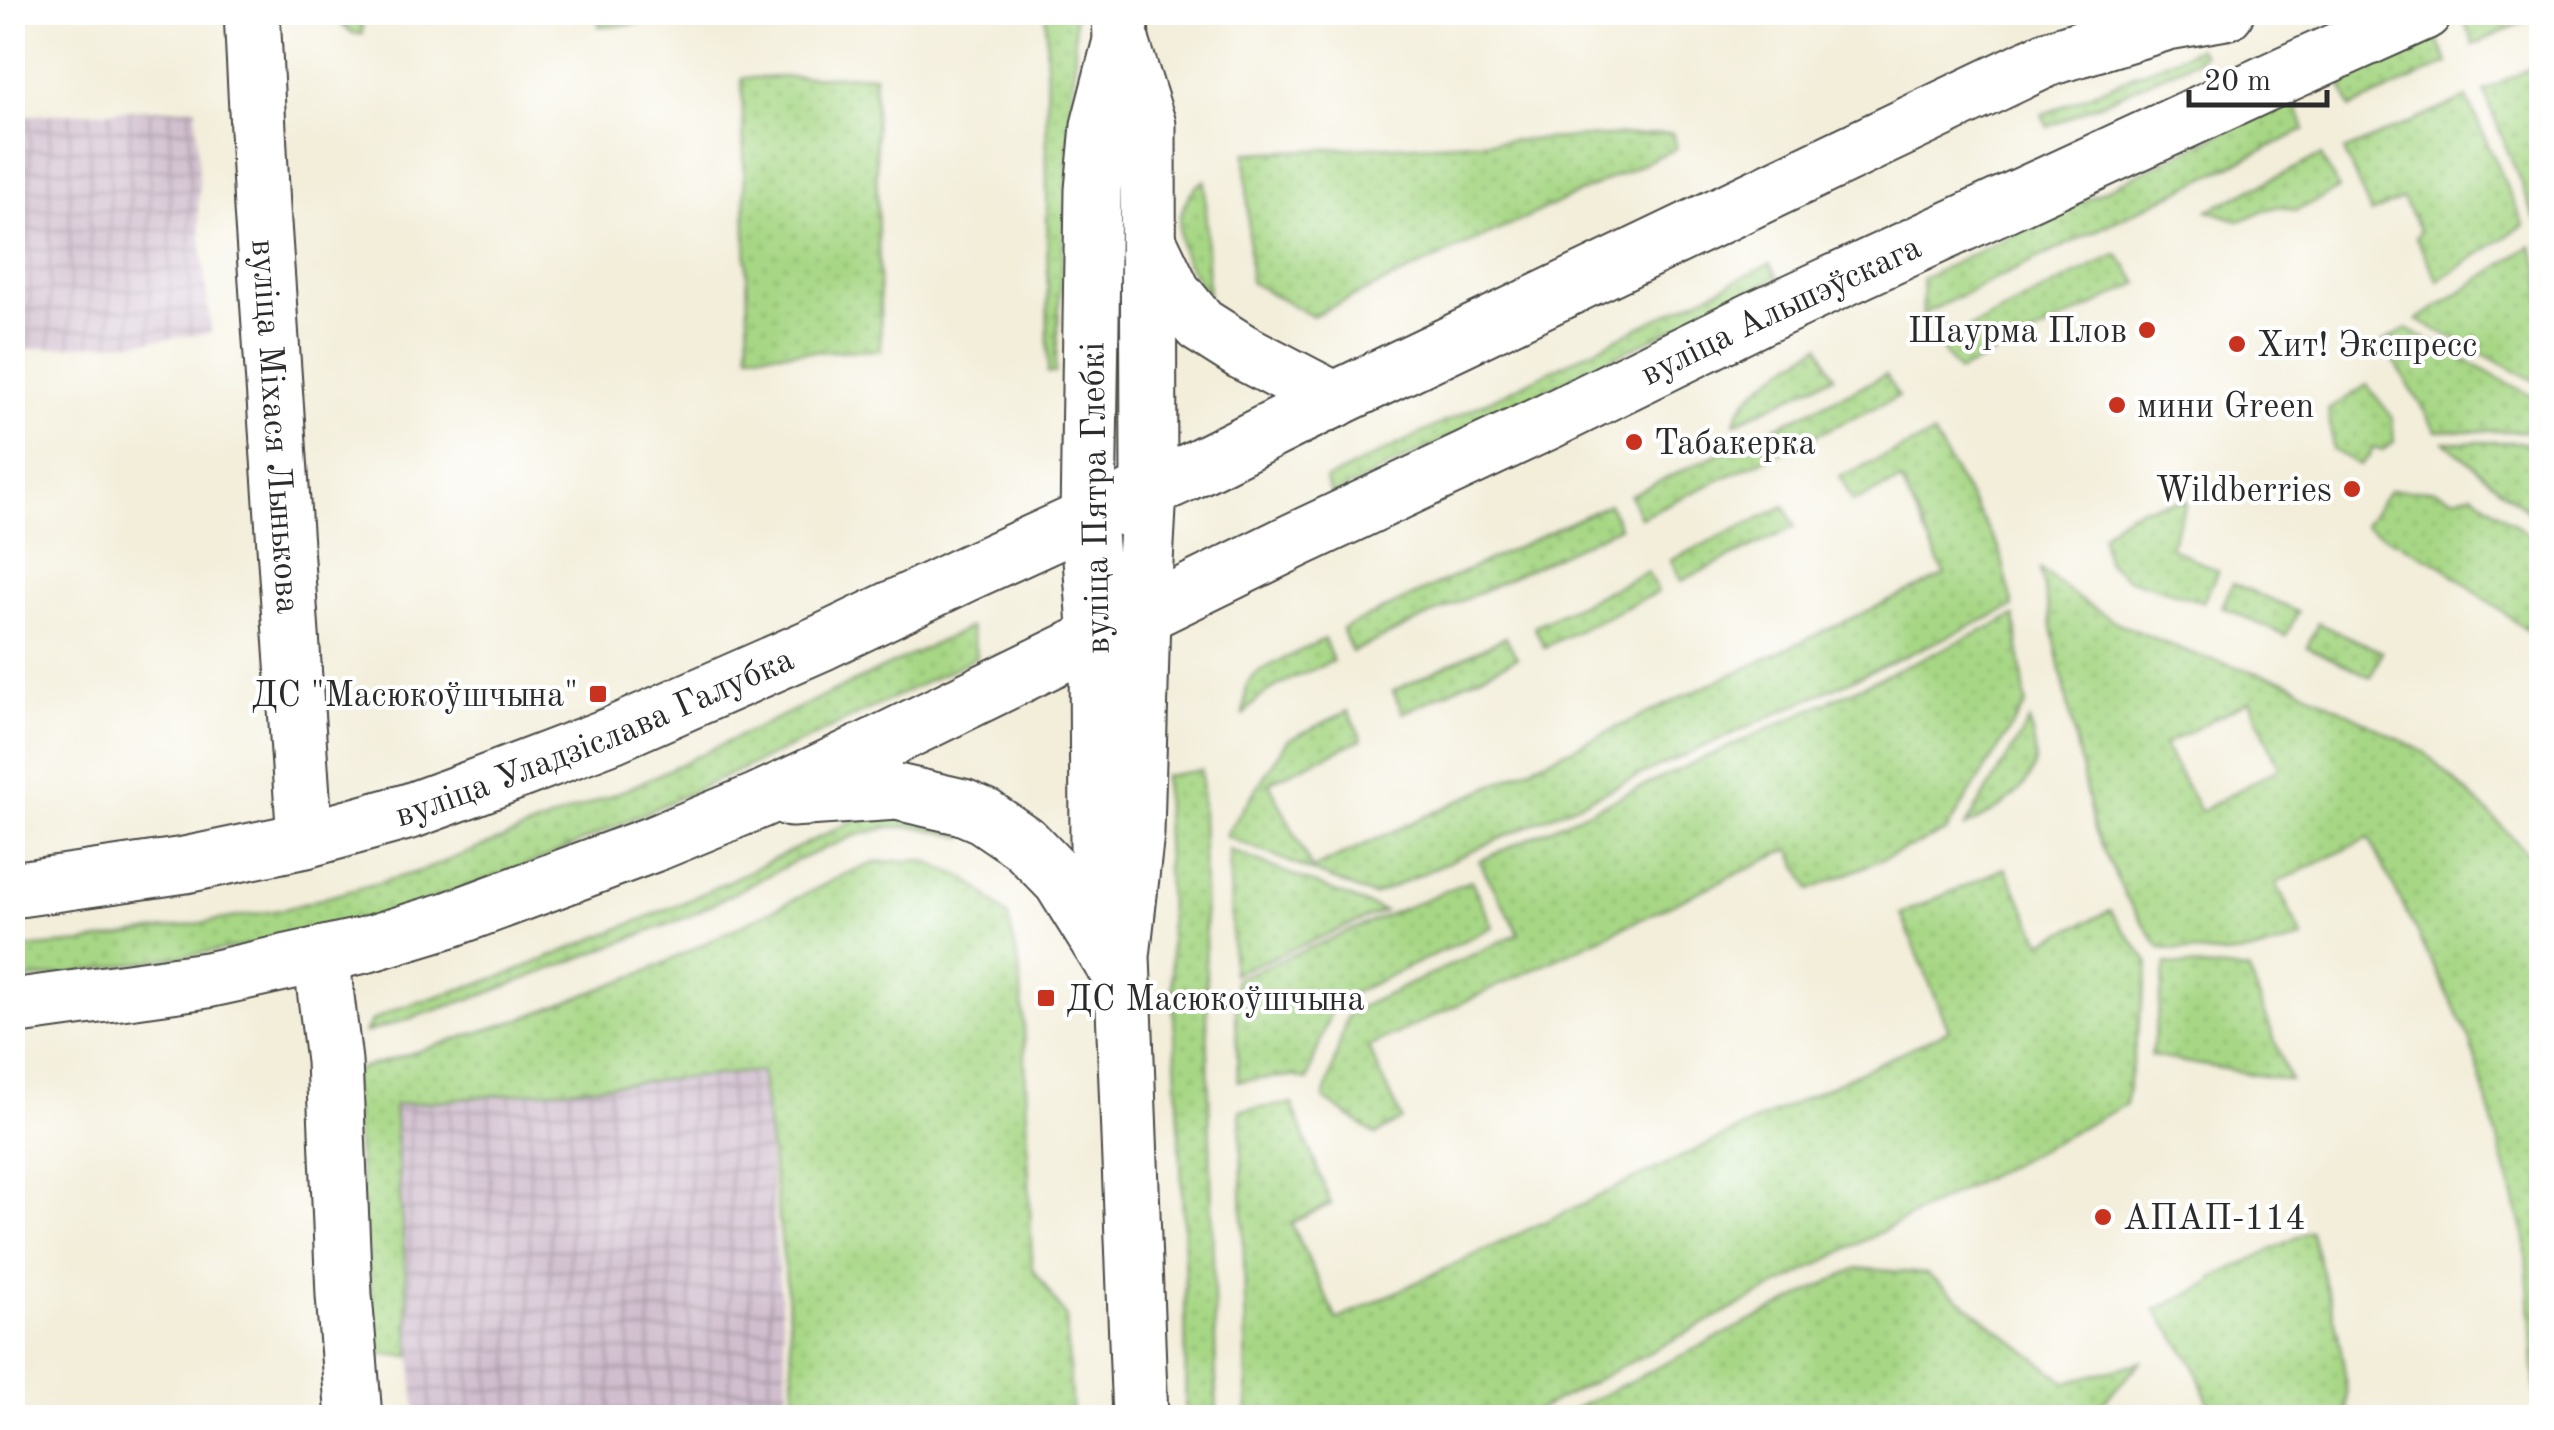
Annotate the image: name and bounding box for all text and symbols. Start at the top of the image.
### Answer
scale bar [2189,45,2326,107]
text: 20 m [2204,67,2271,97]
street label: вуліца Альшэўскага [1636,230,1927,393]
street label: вуліца Міхася Лынькова [244,238,305,615]
place label: Шаурма Плов [1908,315,2127,350]
marker: Шаурма Плов [2136,319,2158,341]
place label: Хит! Экспресс [2257,329,2477,364]
marker: Хит! Экспресс [2226,333,2248,355]
street label: вуліца Пятра Глебкі [1076,342,1117,654]
place label: мини Green [2137,390,2314,425]
marker: мини Green [2106,394,2128,416]
place label: Табакерка [1654,427,1816,462]
marker: Табакерка [1623,431,1645,453]
place label: Wildberries [2156,474,2332,509]
marker: Wildberries [2341,478,2363,500]
street label: вуліца Уладзіслава Галубка [392,642,799,834]
place label: ДС "Масюкоўшчына" [252,679,578,714]
marker: ДС "Масюкоўшчына" [587,683,609,705]
place label: ДС Масюкоўшчына [1066,983,1365,1018]
marker: ДС Масюкоўшчына [1035,987,1057,1009]
place label: АПАП-114 [2123,1202,2306,1237]
marker: АПАП-114 [2092,1206,2114,1228]

